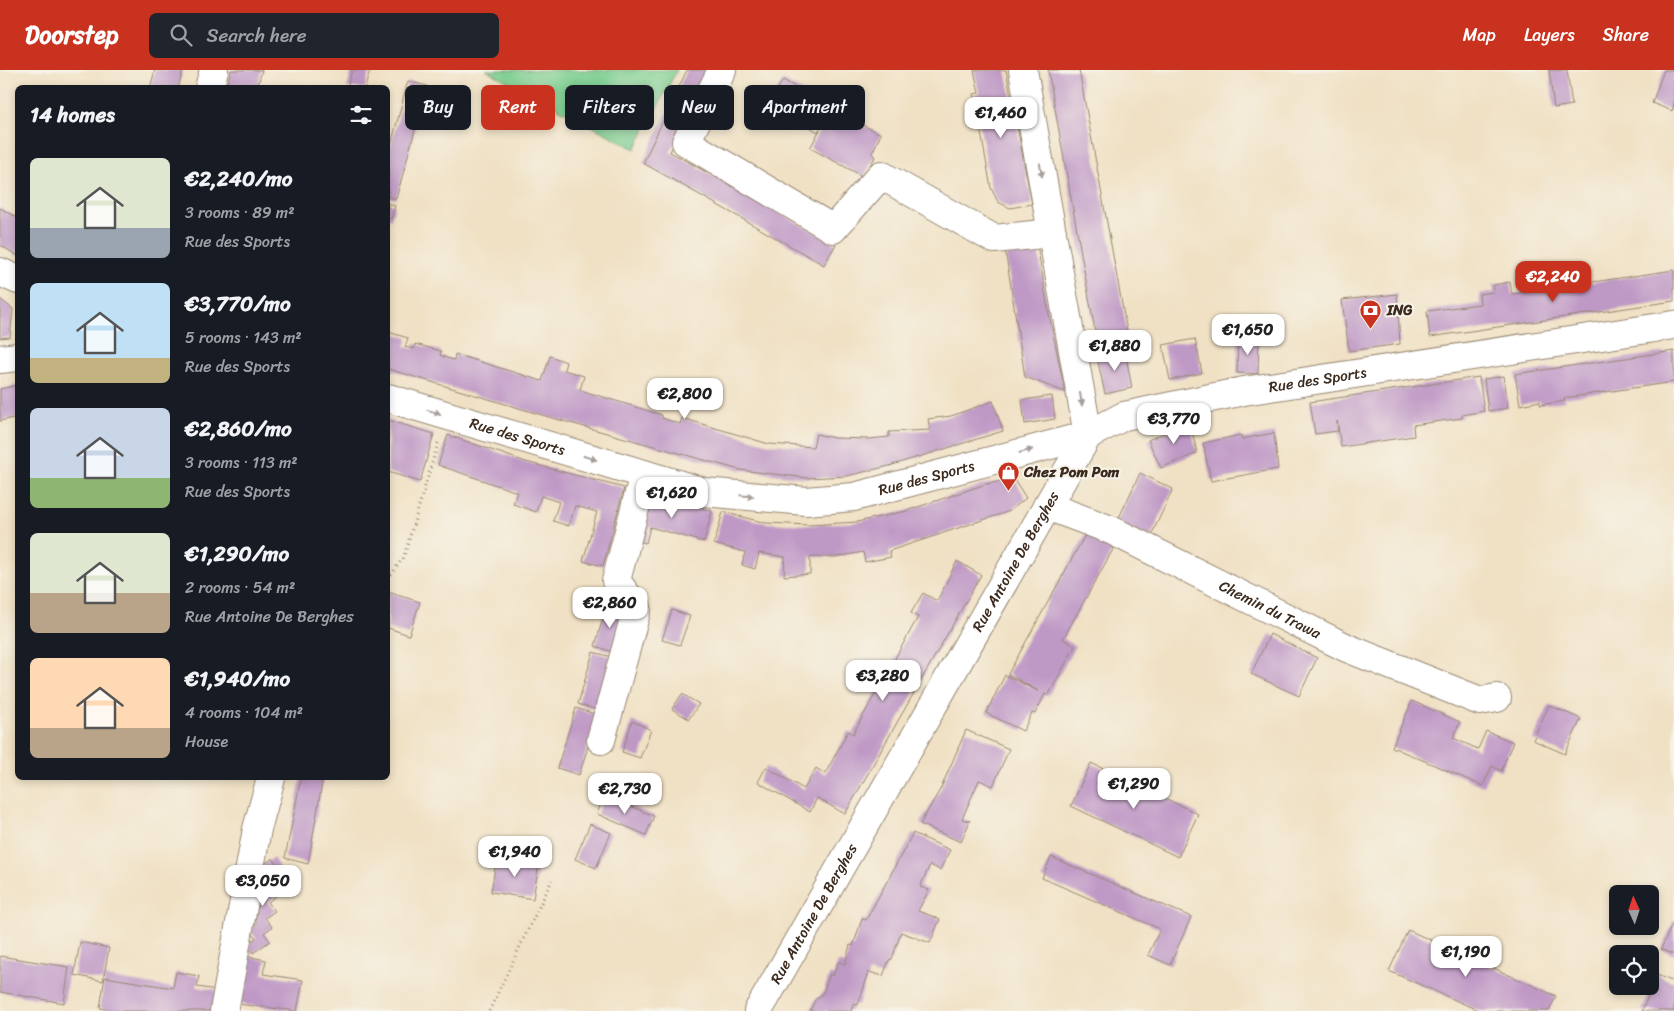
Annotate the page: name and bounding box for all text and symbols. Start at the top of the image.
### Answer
search box [149,13,499,58]
text: Doorstep [25,14,119,56]
text: Search here [207,19,307,52]
text: Map [1463,19,1496,51]
text: Layers [1524,19,1575,51]
text: Share [1603,19,1649,51]
icon: search [167,21,195,49]
chip: Buy [405,85,471,130]
chip: Rent [481,85,555,130]
chip: Filters [565,85,654,130]
chip: New [664,85,734,130]
chip: Apartment [744,85,865,130]
text: 14 homes [30,96,115,134]
pin: €1,460 [960,97,1042,139]
text: €1,460 [976,98,1027,127]
icon: filters [347,101,375,129]
text: €2,240/mo [185,160,292,198]
one-way arrow [1037,162,1045,178]
icon: home [70,178,130,238]
text: 3 rooms · 89 m² [185,198,294,227]
text: Rue des Sports [185,227,290,256]
pin: €2,240 [1512,260,1594,303]
text: €2,240 [1526,262,1580,291]
text: €3,770/mo [185,285,291,323]
place label: ING [1386,297,1413,323]
bank icon: ING [1359,298,1383,329]
icon: home [70,303,130,363]
pin: €1,650 [1207,314,1289,356]
text: €1,650 [1223,315,1273,344]
text: 5 rooms · 143 m² [185,323,302,352]
pin: €1,880 [1074,330,1156,372]
text: €1,880 [1089,331,1141,360]
text: Rue des Sports [185,352,290,381]
street label: Rue des Sports [1267,359,1369,400]
pin: €2,800 [644,378,726,420]
text: €2,800 [658,379,712,408]
one-way arrow [1078,391,1086,407]
pin: €3,770 [1133,402,1215,445]
text: €3,770 [1148,404,1200,433]
one-way arrow [427,408,442,416]
text: €2,860/mo [185,410,292,448]
street label: Rue des Sports [466,410,569,463]
icon: home [70,428,130,488]
one-way arrow [1018,447,1033,455]
text: 3 rooms · 113 m² [185,448,297,477]
street label: Rue des Sports [875,452,978,503]
one-way arrow [583,454,598,462]
place label: Chez Pom Pom [1023,459,1120,485]
shop icon: Chez Pom Pom [996,460,1020,491]
pin: €1,620 [631,476,713,519]
text: Rue des Sports [185,477,290,506]
text: €1,620 [647,478,697,507]
street label: Rue Antoine De Berghes [965,486,1066,637]
one-way arrow [740,492,756,500]
text: €1,290/mo [185,535,289,573]
icon: home [70,553,130,613]
text: 2 rooms · 54 m² [185,573,295,602]
street label: Chemin du Trawa [1214,573,1326,646]
pin: €2,860 [569,586,651,629]
text: €2,860 [583,588,637,617]
text: Rue Antoine De Berghes [185,602,354,631]
text: €1,940/mo [185,660,290,698]
pin: €3,280 [842,660,924,702]
text: €3,280 [857,661,909,690]
icon: home [70,678,130,738]
text: 4 rooms · 104 m² [185,698,303,727]
text: House [185,727,228,756]
pin: €1,290 [1093,768,1175,810]
text: €1,290 [1109,769,1159,798]
pin: €2,730 [584,772,666,815]
text: €2,730 [599,774,651,803]
pin: €1,940 [474,836,556,878]
text: €1,940 [489,837,541,866]
street label: Rue Antoine De Berghes [763,839,864,989]
pin: €3,050 [222,864,304,907]
text: €3,050 [236,866,290,895]
north arrow [1609,885,1659,935]
map controls [1609,885,1659,995]
pin: €1,190 [1425,936,1507,978]
text: €1,190 [1442,937,1490,966]
button: locate [1609,945,1659,995]

